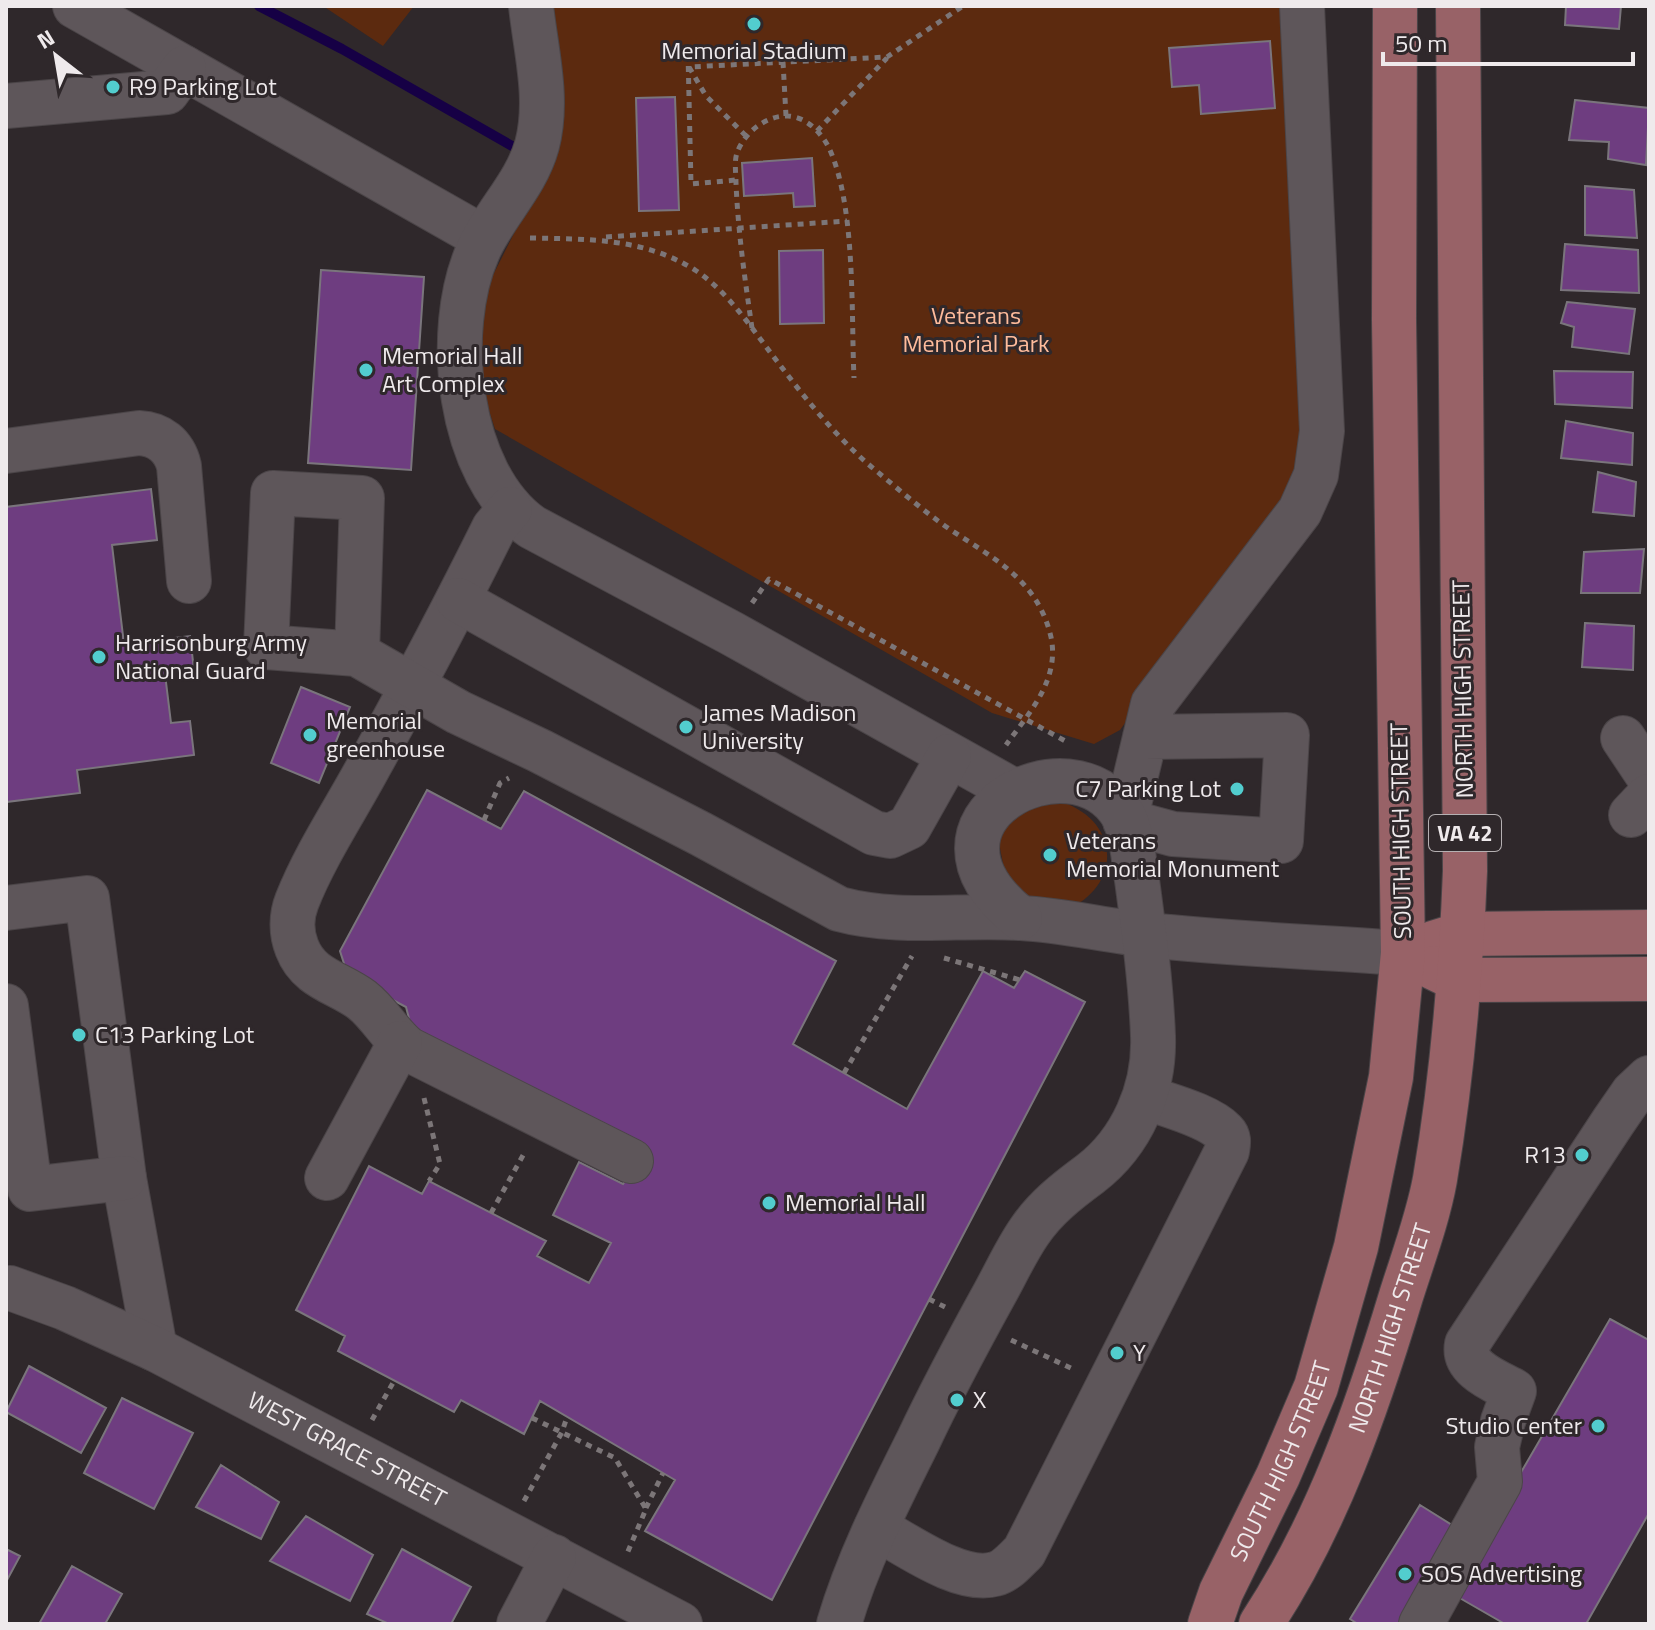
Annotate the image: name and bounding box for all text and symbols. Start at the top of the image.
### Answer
marker: Memorial Stadium [745,15,763,33]
north arrow [16,16,96,96]
scale bar [1383,16,1633,66]
text: N [30,20,61,57]
text: 50 m [1395,25,1447,61]
place label: Memorial Stadium [661,32,847,68]
place label: R9 Parking Lot [129,68,277,104]
marker: R9 Parking Lot [104,78,122,96]
park label: Veterans Memorial Park [902,297,1050,361]
place label: Memorial Hall Art Complex [382,337,523,401]
marker: Memorial Hall Art Complex [357,361,375,379]
street label: NORTH HIGH STREET [1442,579,1482,799]
place label: Harrisonburg Army National Guard [115,624,307,688]
marker: Harrisonburg Army National Guard [90,648,108,666]
place label: James Madison University [702,694,856,758]
place label: Memorial greenhouse [326,702,445,766]
marker: James Madison University [677,718,695,736]
street label: SOUTH HIGH STREET [1380,722,1420,939]
marker: Memorial greenhouse [301,726,319,744]
place label: C7 Parking Lot [1075,770,1222,806]
marker: C7 Parking Lot [1228,780,1246,798]
road number: VA 42 [1429,815,1501,851]
place label: Veterans Memorial Monument [1066,822,1280,886]
marker: Veterans Memorial Monument [1041,846,1059,864]
place label: C13 Parking Lot [95,1016,255,1052]
marker: C13 Parking Lot [70,1026,88,1044]
place label: R13 [1524,1136,1566,1172]
marker: R13 [1573,1146,1591,1164]
place label: Memorial Hall [785,1184,926,1220]
marker: Memorial Hall [760,1194,778,1212]
street label: NORTH HIGH STREET [1338,1218,1440,1438]
place label: Y [1133,1334,1146,1370]
marker: Y [1108,1344,1126,1362]
street label: SOUTH HIGH STREET [1220,1356,1340,1567]
place label: X [973,1381,986,1417]
street label: WEST GRACE STREET [241,1382,453,1516]
marker: X [948,1391,966,1409]
place label: Studio Center [1446,1407,1582,1443]
marker: Studio Center [1589,1417,1607,1435]
place label: SOS Advertising [1421,1555,1582,1591]
marker: SOS Advertising [1396,1565,1414,1583]

